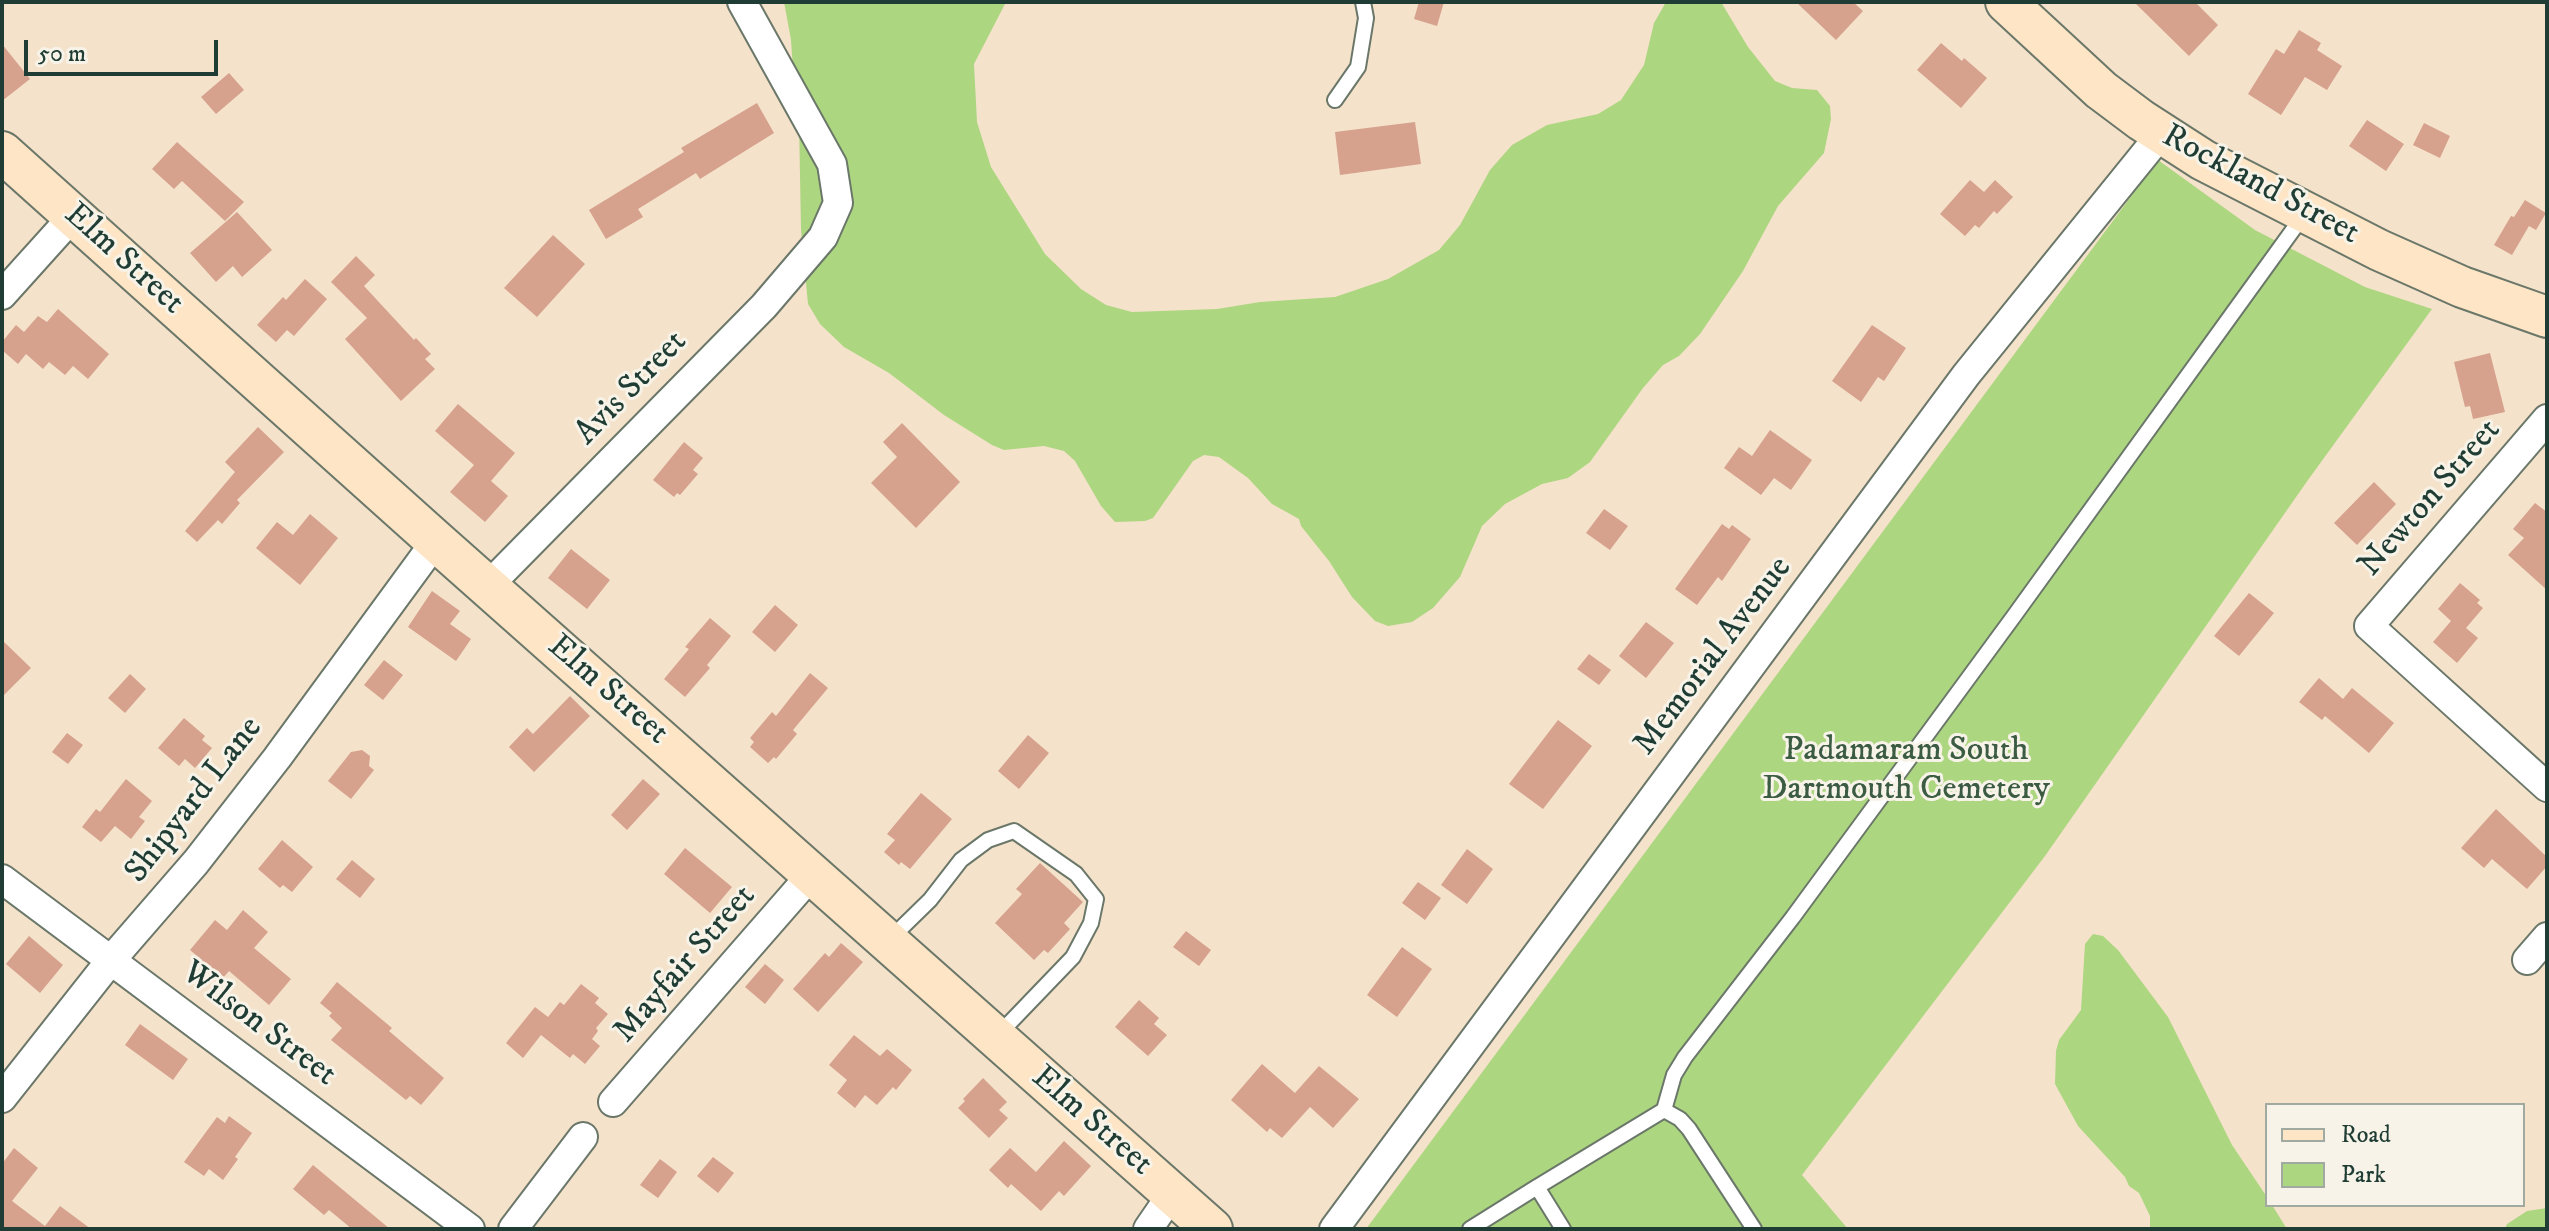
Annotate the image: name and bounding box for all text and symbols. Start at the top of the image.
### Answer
scale bar [28,24,222,74]
text: 50 m [38,39,86,69]
street label: Rockland Street [2154,117,2366,255]
street label: Elm Street [55,195,191,325]
street label: Avis Street [567,323,697,455]
street label: Newton Street [2351,412,2511,586]
street label: Memorial Avenue [1626,550,1802,764]
street label: Elm Street [538,627,676,755]
street label: Shipyard Lane [118,710,272,892]
park label: Padamaram South Dartmouth Cemetery [1762,732,2050,812]
street label: Mayfair Street [606,878,766,1052]
street label: Wilson Street [172,954,344,1096]
street label: Elm Street [1022,1058,1160,1186]
legend [2265,1103,2525,1207]
text: Road [2341,1120,2391,1150]
text: Park [2341,1160,2386,1190]

